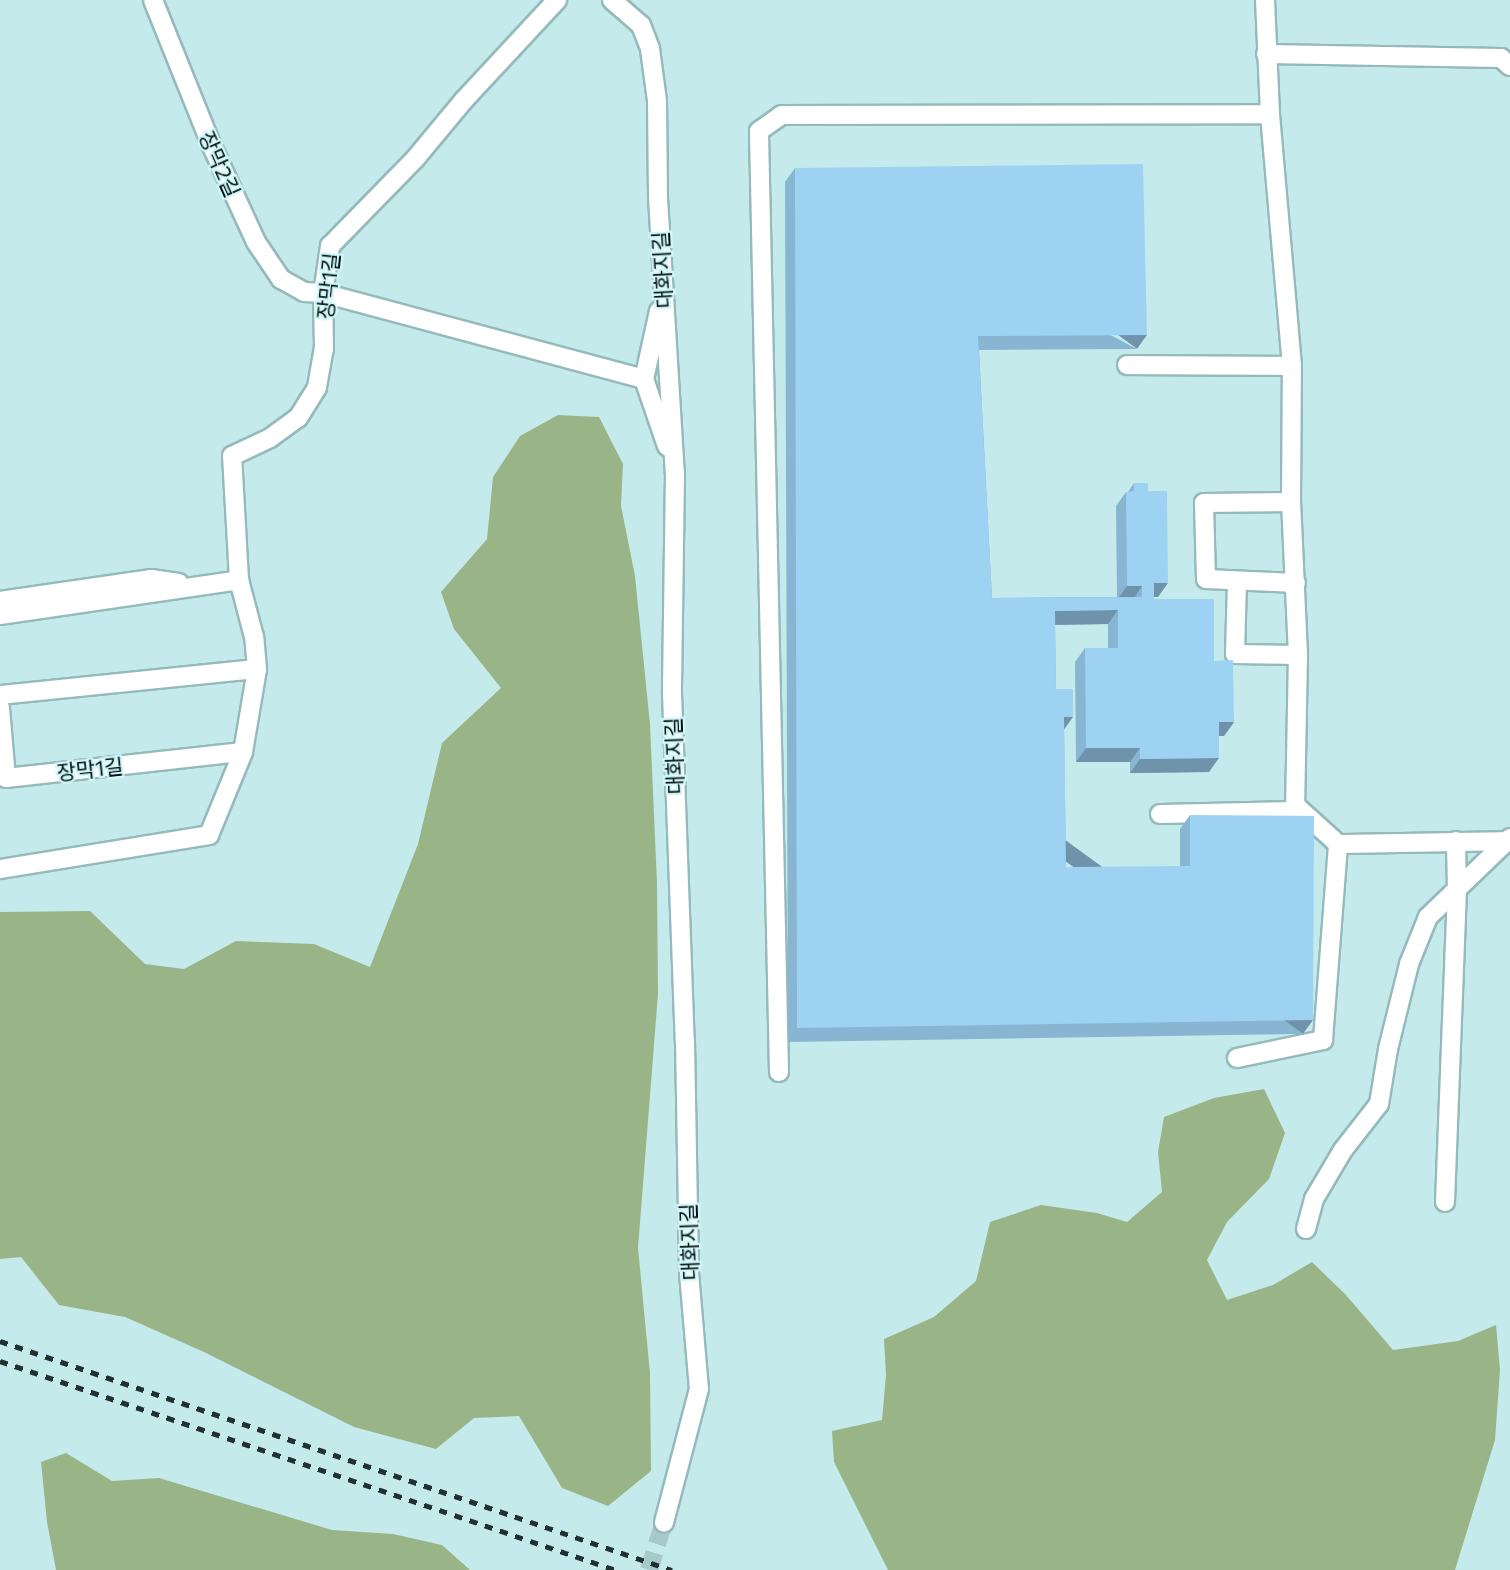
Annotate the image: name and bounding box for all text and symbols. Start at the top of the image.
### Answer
street label: 장막2길 [194,127,246,201]
street label: 대화지길 [647,231,677,309]
street label: 장막1길 [312,251,344,321]
street label: 대화지길 [660,717,688,795]
street label: 장막1길 [55,753,125,785]
street label: 대화지길 [675,1203,703,1281]

